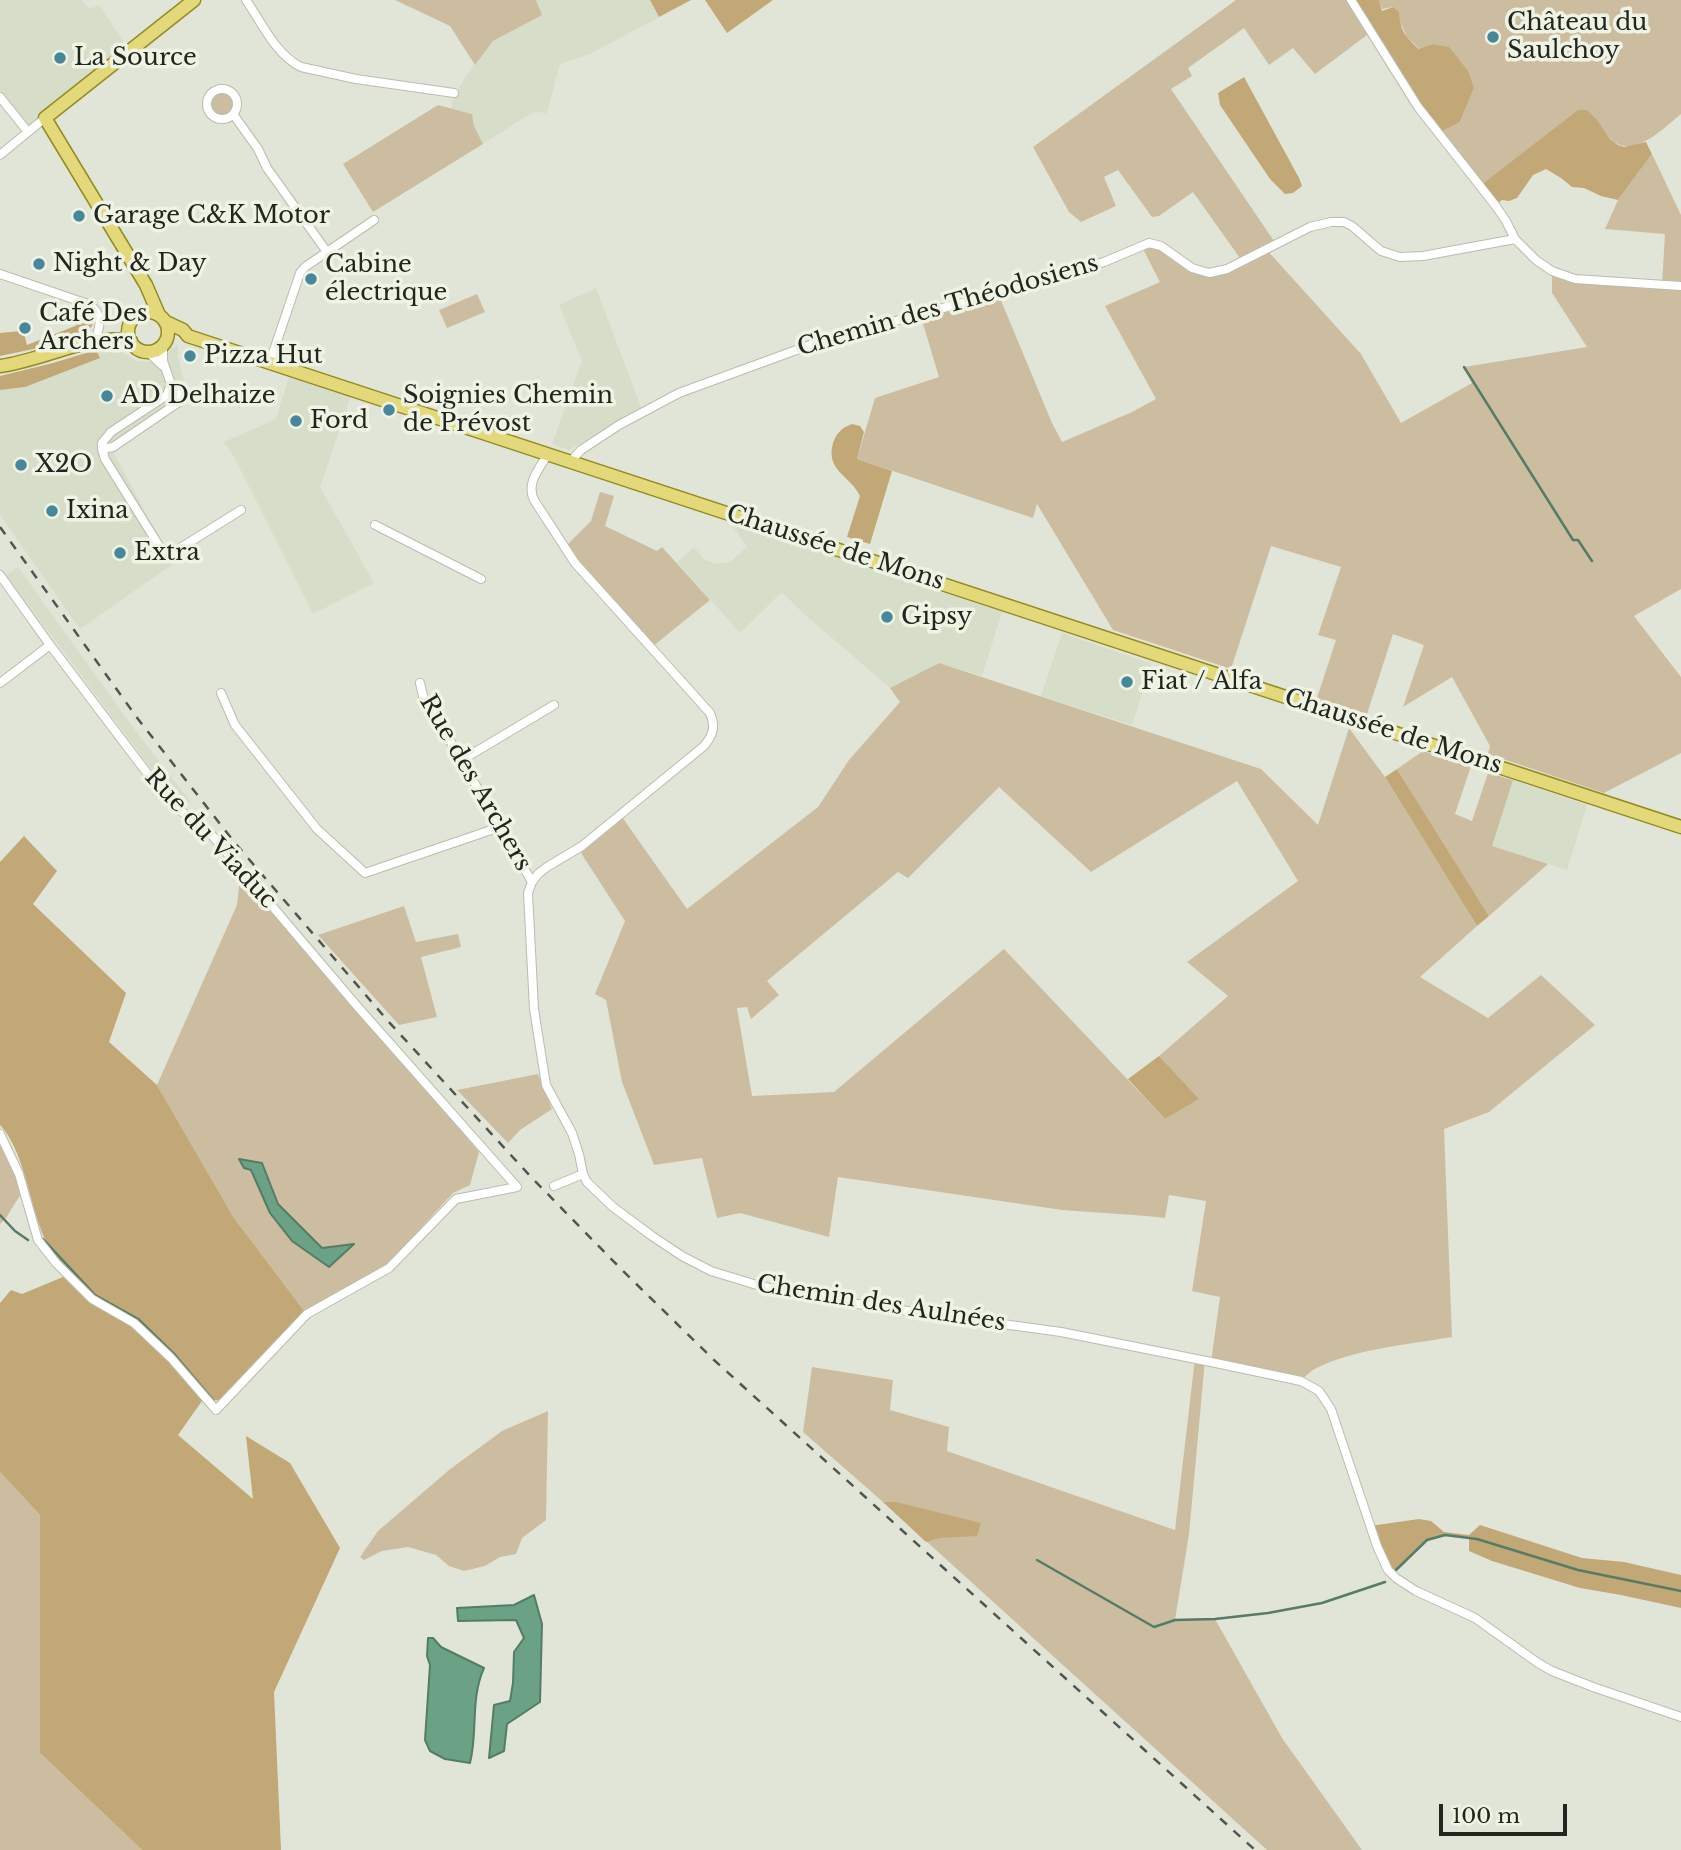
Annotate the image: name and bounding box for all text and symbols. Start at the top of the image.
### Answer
place label: Château du Saulchoy [1507,9,1647,65]
marker: Château du Saulchoy [1485,29,1501,45]
place label: La Source [74,44,197,72]
marker: La Source [52,50,68,66]
place label: Garage C&K Motor [93,202,330,230]
marker: Garage C&K Motor [71,208,87,224]
street label: Chemin des Théodosiens [794,249,1102,363]
place label: Night & Day [53,250,207,278]
place label: Cabine électrique [325,251,447,307]
marker: Night & Day [31,256,47,272]
marker: Cabine électrique [303,271,319,287]
place label: Café Des Archers [39,300,148,356]
marker: Café Des Archers [17,320,33,336]
place label: Pizza Hut [204,342,322,370]
marker: Pizza Hut [182,348,198,364]
place label: AD Delhaize [121,382,276,410]
place label: Soignies Chemin de Prévost [403,382,613,438]
marker: AD Delhaize [99,388,115,404]
marker: Soignies Chemin de Prévost [381,402,397,418]
place label: Ford [310,407,368,435]
marker: Ford [288,413,304,429]
place label: X2O [35,451,92,479]
marker: X2O [13,457,29,473]
place label: Ixina [66,497,129,525]
street label: Chaussée de Mons [723,499,947,597]
marker: Ixina [44,503,60,519]
place label: Extra [134,539,200,567]
marker: Extra [112,545,128,561]
place label: Gipsy [901,603,972,631]
marker: Gipsy [879,609,895,625]
place label: Fiat / Alfa [1141,668,1262,696]
marker: Fiat / Alfa [1119,674,1135,690]
street label: Chaussée de Mons [1281,683,1505,781]
street label: Rue des Archers [413,690,537,876]
street label: Rue du Viaduc [138,763,282,915]
street label: Chemin des Aulnées [754,1270,1008,1338]
scale bar [1443,1790,1571,1834]
text: 100 m [1452,1803,1520,1829]

